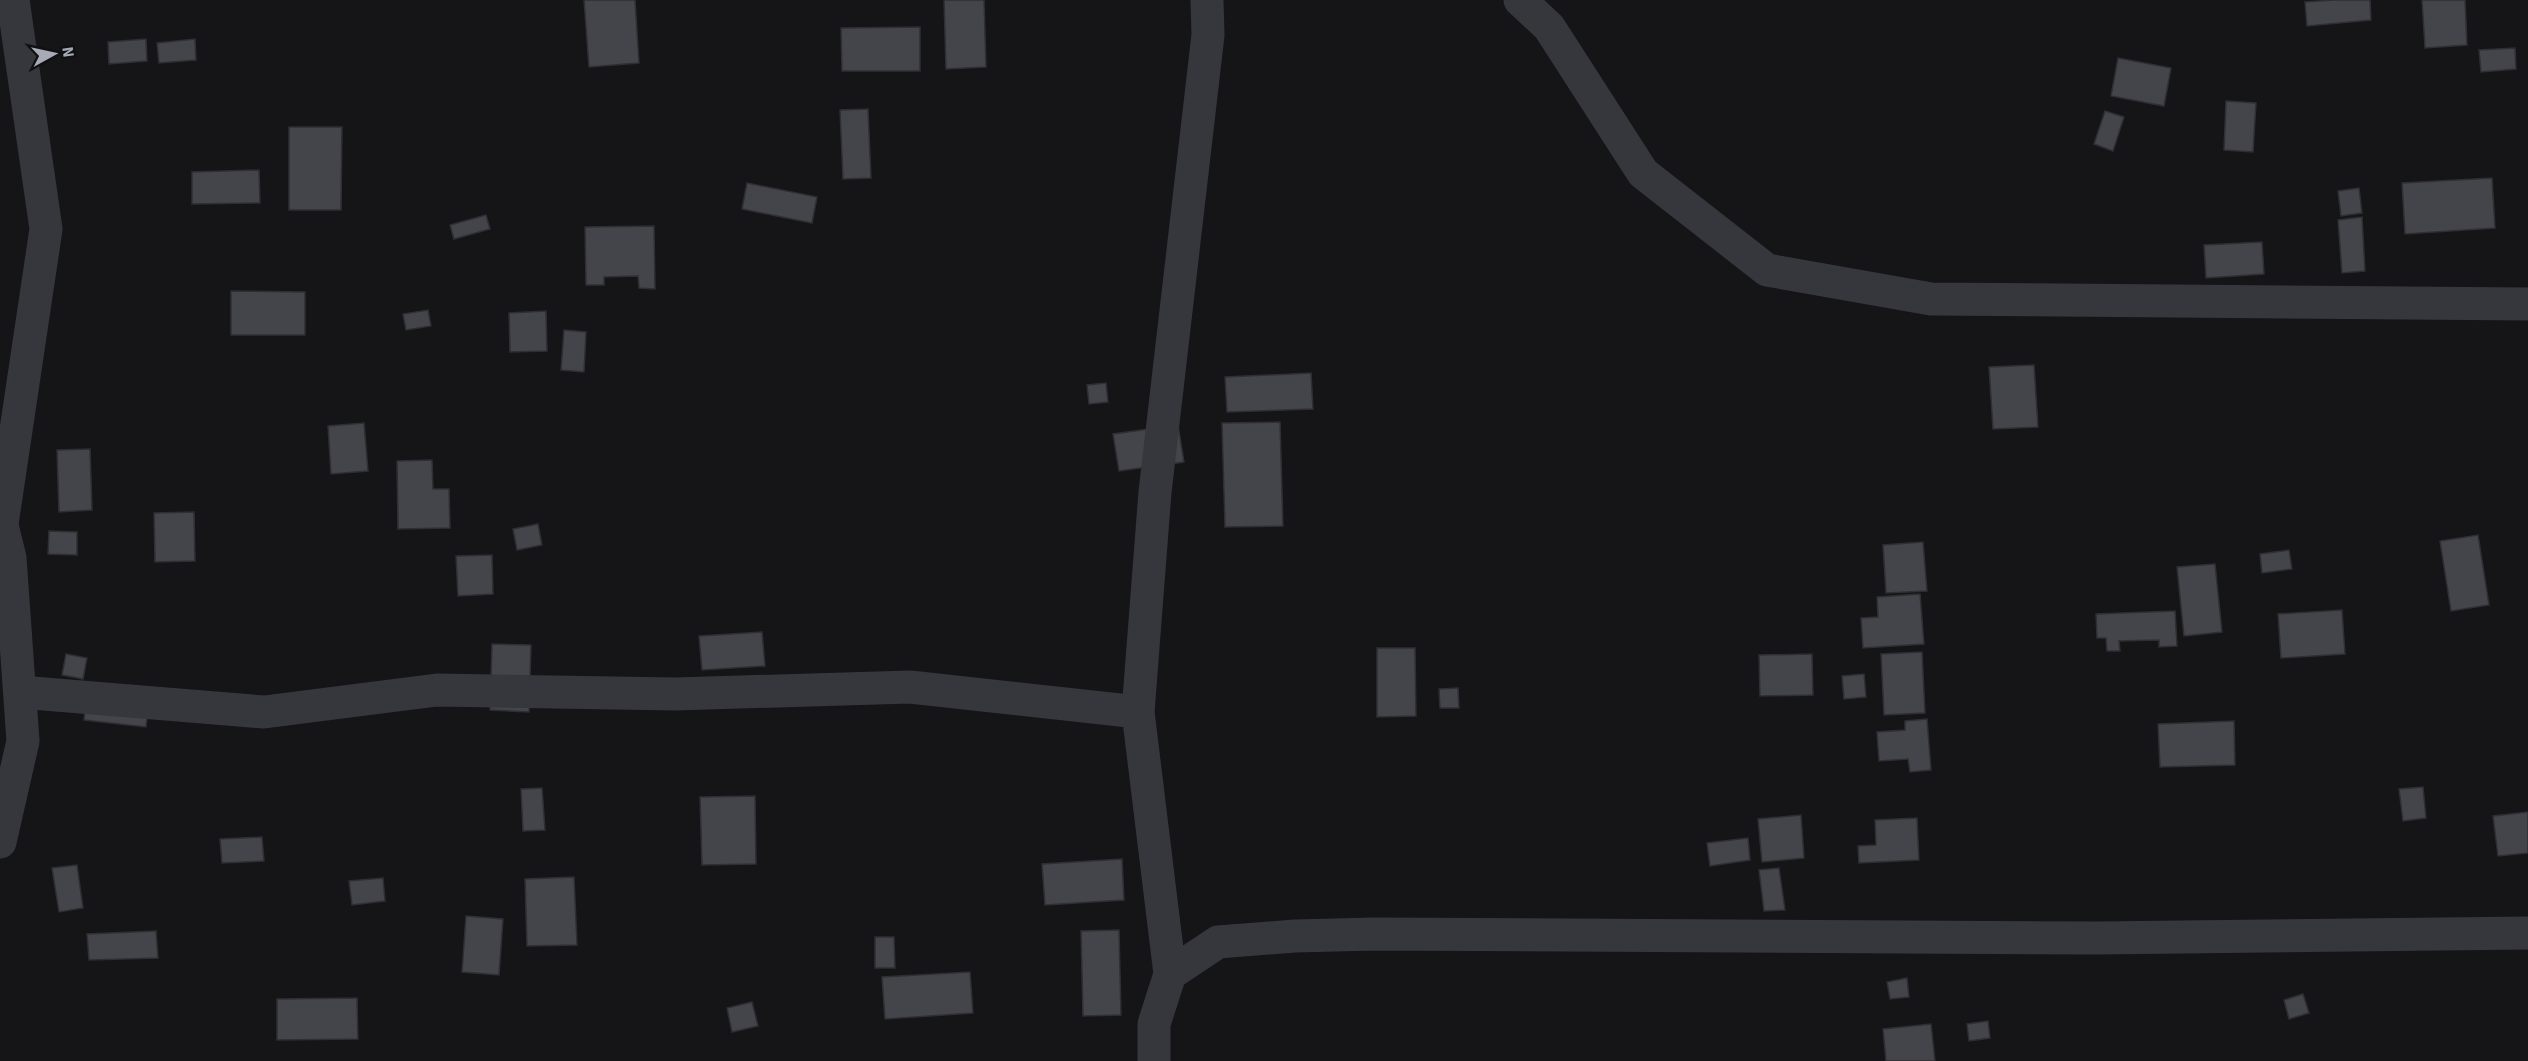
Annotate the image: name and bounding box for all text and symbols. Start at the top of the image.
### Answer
north arrow [24,24,84,84]
text: N [56,45,79,59]

